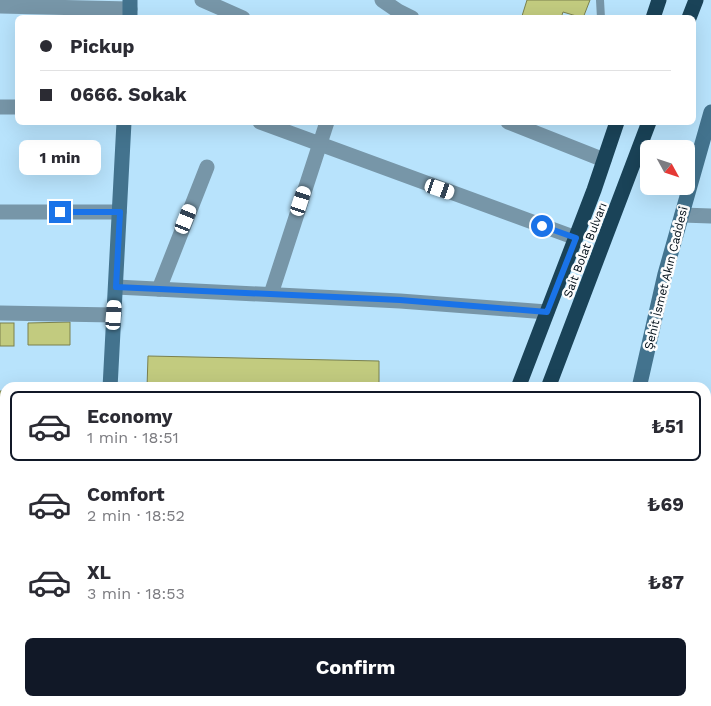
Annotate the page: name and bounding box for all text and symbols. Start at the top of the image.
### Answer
text: Pickup [70,35,134,58]
text: 0666. Sokak [70,83,187,106]
callout: 1 min [19,140,101,174]
north arrow [640,140,695,195]
map controls [640,140,695,195]
text: 1 min [39,148,81,167]
car [423,177,456,201]
car [289,184,312,218]
street label: Sait Bolat Bulvarı [560,200,610,300]
route end [49,201,71,223]
car [173,202,198,236]
street label: Şehit İsmet Akın Caddesi [641,205,691,351]
route start [531,215,553,237]
car [105,300,122,330]
icon: car [27,404,72,449]
text: Economy [87,405,172,428]
text: ₺51 [651,415,684,438]
text: 1 min · 18:51 [87,428,179,447]
icon: car [27,482,72,527]
text: Comfort [87,483,165,506]
text: ₺69 [647,493,684,516]
text: 2 min · 18:52 [87,506,185,525]
icon: car [27,560,72,605]
text: XL [87,561,111,584]
text: ₺87 [648,571,684,594]
text: 3 min · 18:53 [87,584,185,603]
button: Confirm [25,638,686,696]

